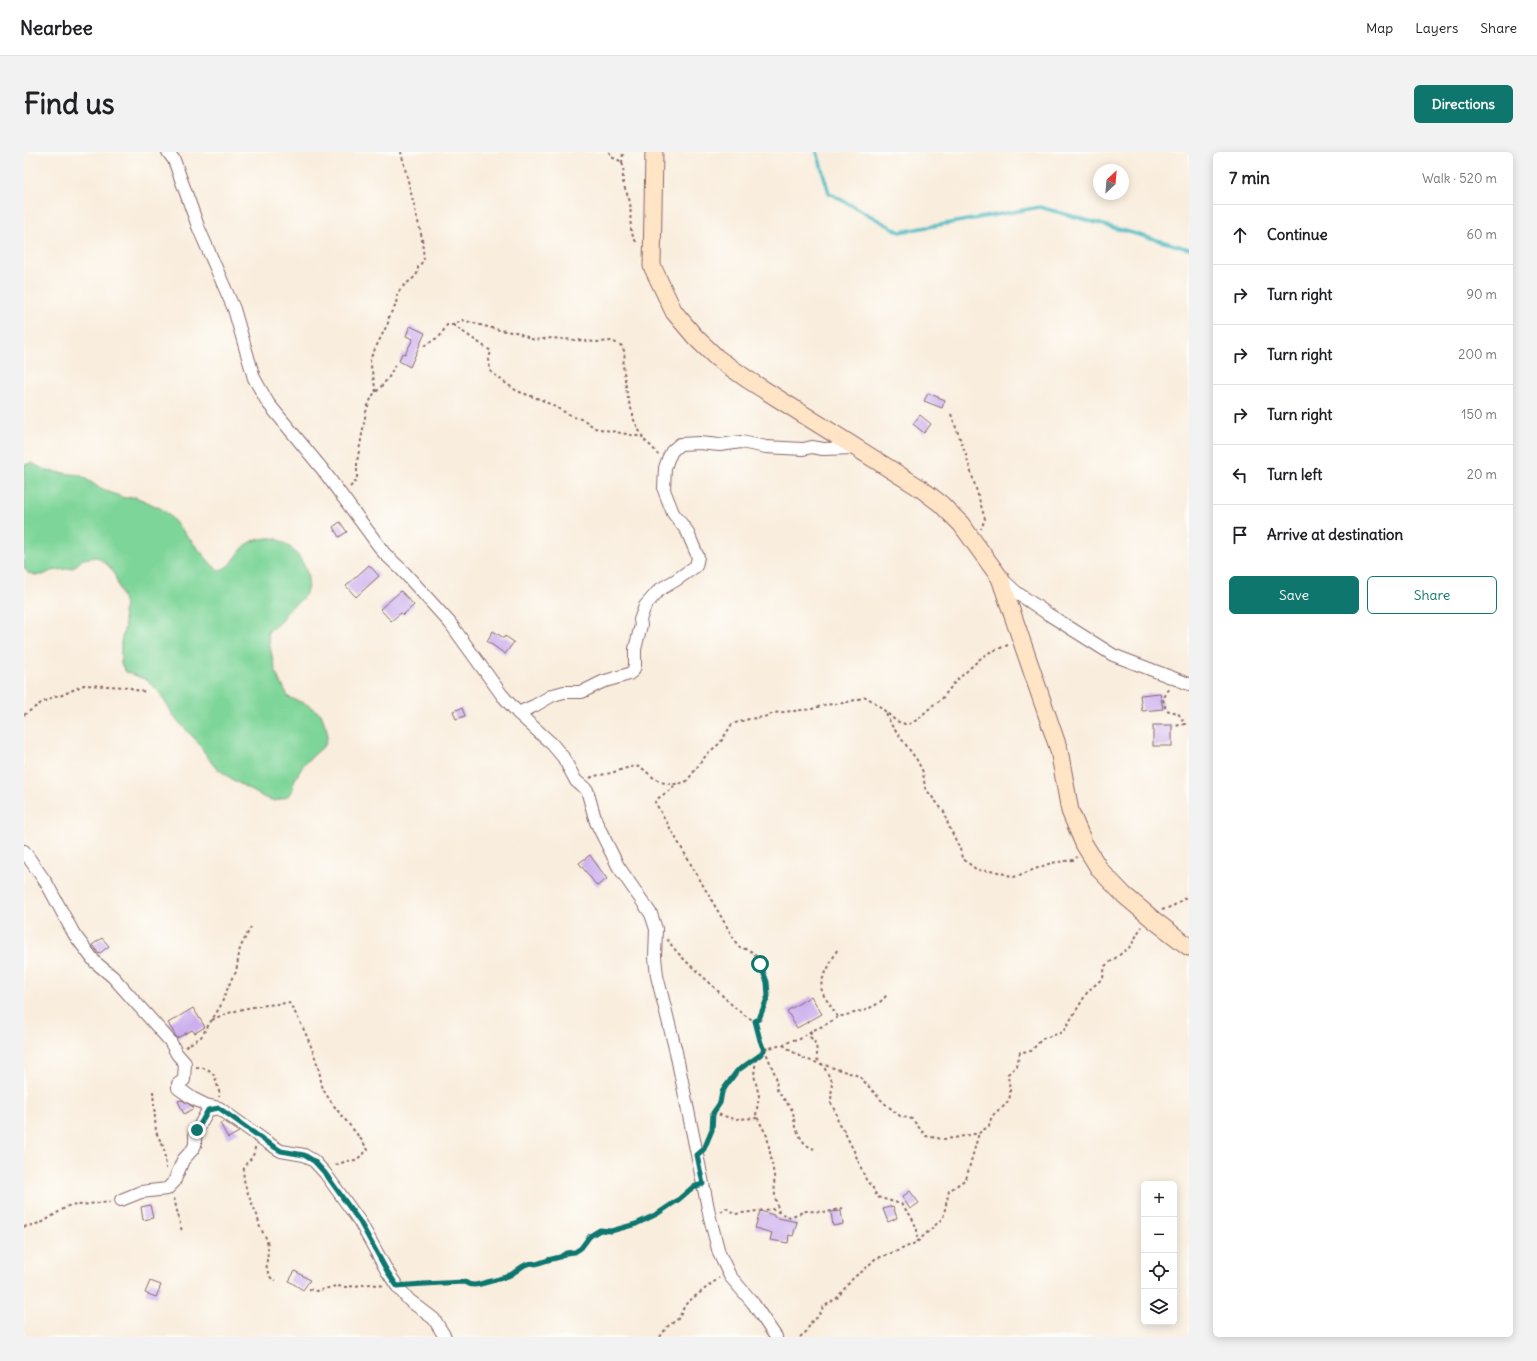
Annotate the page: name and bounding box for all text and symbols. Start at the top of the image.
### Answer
text: Nearbee [20,16,93,40]
text: Map [1366,19,1393,37]
text: Layers [1415,19,1458,37]
text: Share [1480,19,1517,37]
button: Directions [1414,85,1513,123]
text: Find us [24,86,115,122]
north arrow [1093,164,1129,200]
text: 7 min [1229,167,1270,189]
text: Walk · 520 m [1422,170,1497,187]
icon: ahead [1229,224,1251,246]
text: Continue [1267,225,1328,244]
text: 60 m [1466,226,1497,243]
icon: right [1229,284,1251,306]
text: Turn right [1267,285,1332,304]
text: 90 m [1466,286,1497,303]
icon: right [1229,344,1251,366]
text: Turn right [1267,345,1332,364]
text: 200 m [1458,346,1497,363]
icon: right [1229,404,1251,426]
text: Turn right [1267,405,1332,424]
text: 150 m [1461,406,1497,423]
icon: left [1229,464,1251,486]
text: Turn left [1267,465,1322,484]
text: 20 m [1467,466,1497,483]
icon: arrive [1229,524,1251,546]
text: Arrive at destination [1267,525,1403,544]
button: Save [1229,576,1359,614]
button: Share [1367,576,1497,614]
route start [751,955,769,973]
route end [188,1121,206,1139]
map controls [1141,1181,1177,1325]
button: + [1141,1181,1177,1217]
button: − [1141,1217,1177,1253]
button: locate [1141,1253,1177,1289]
button: layers [1141,1289,1177,1325]

